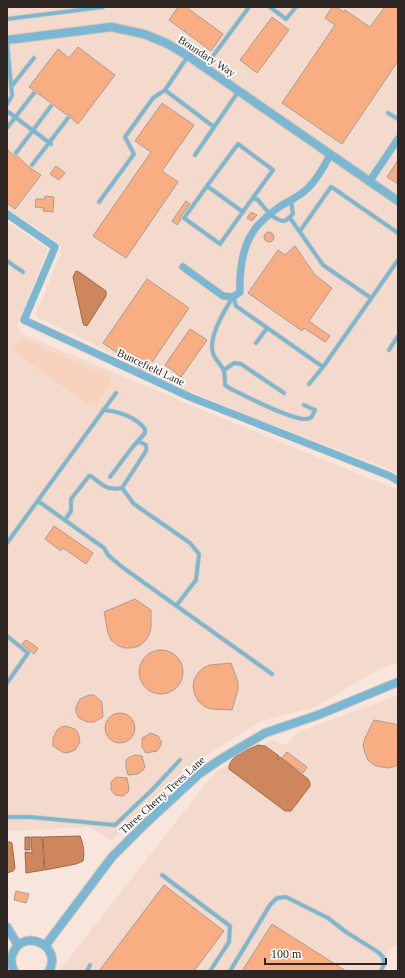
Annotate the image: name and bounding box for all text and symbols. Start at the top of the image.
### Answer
street label: Boundary Way [176,33,238,79]
street label: Buncefield Lane [115,346,187,388]
street label: Three Cherry Trees Lane [117,754,207,836]
scale bar [265,940,386,966]
text: 100 m [271,947,302,961]

